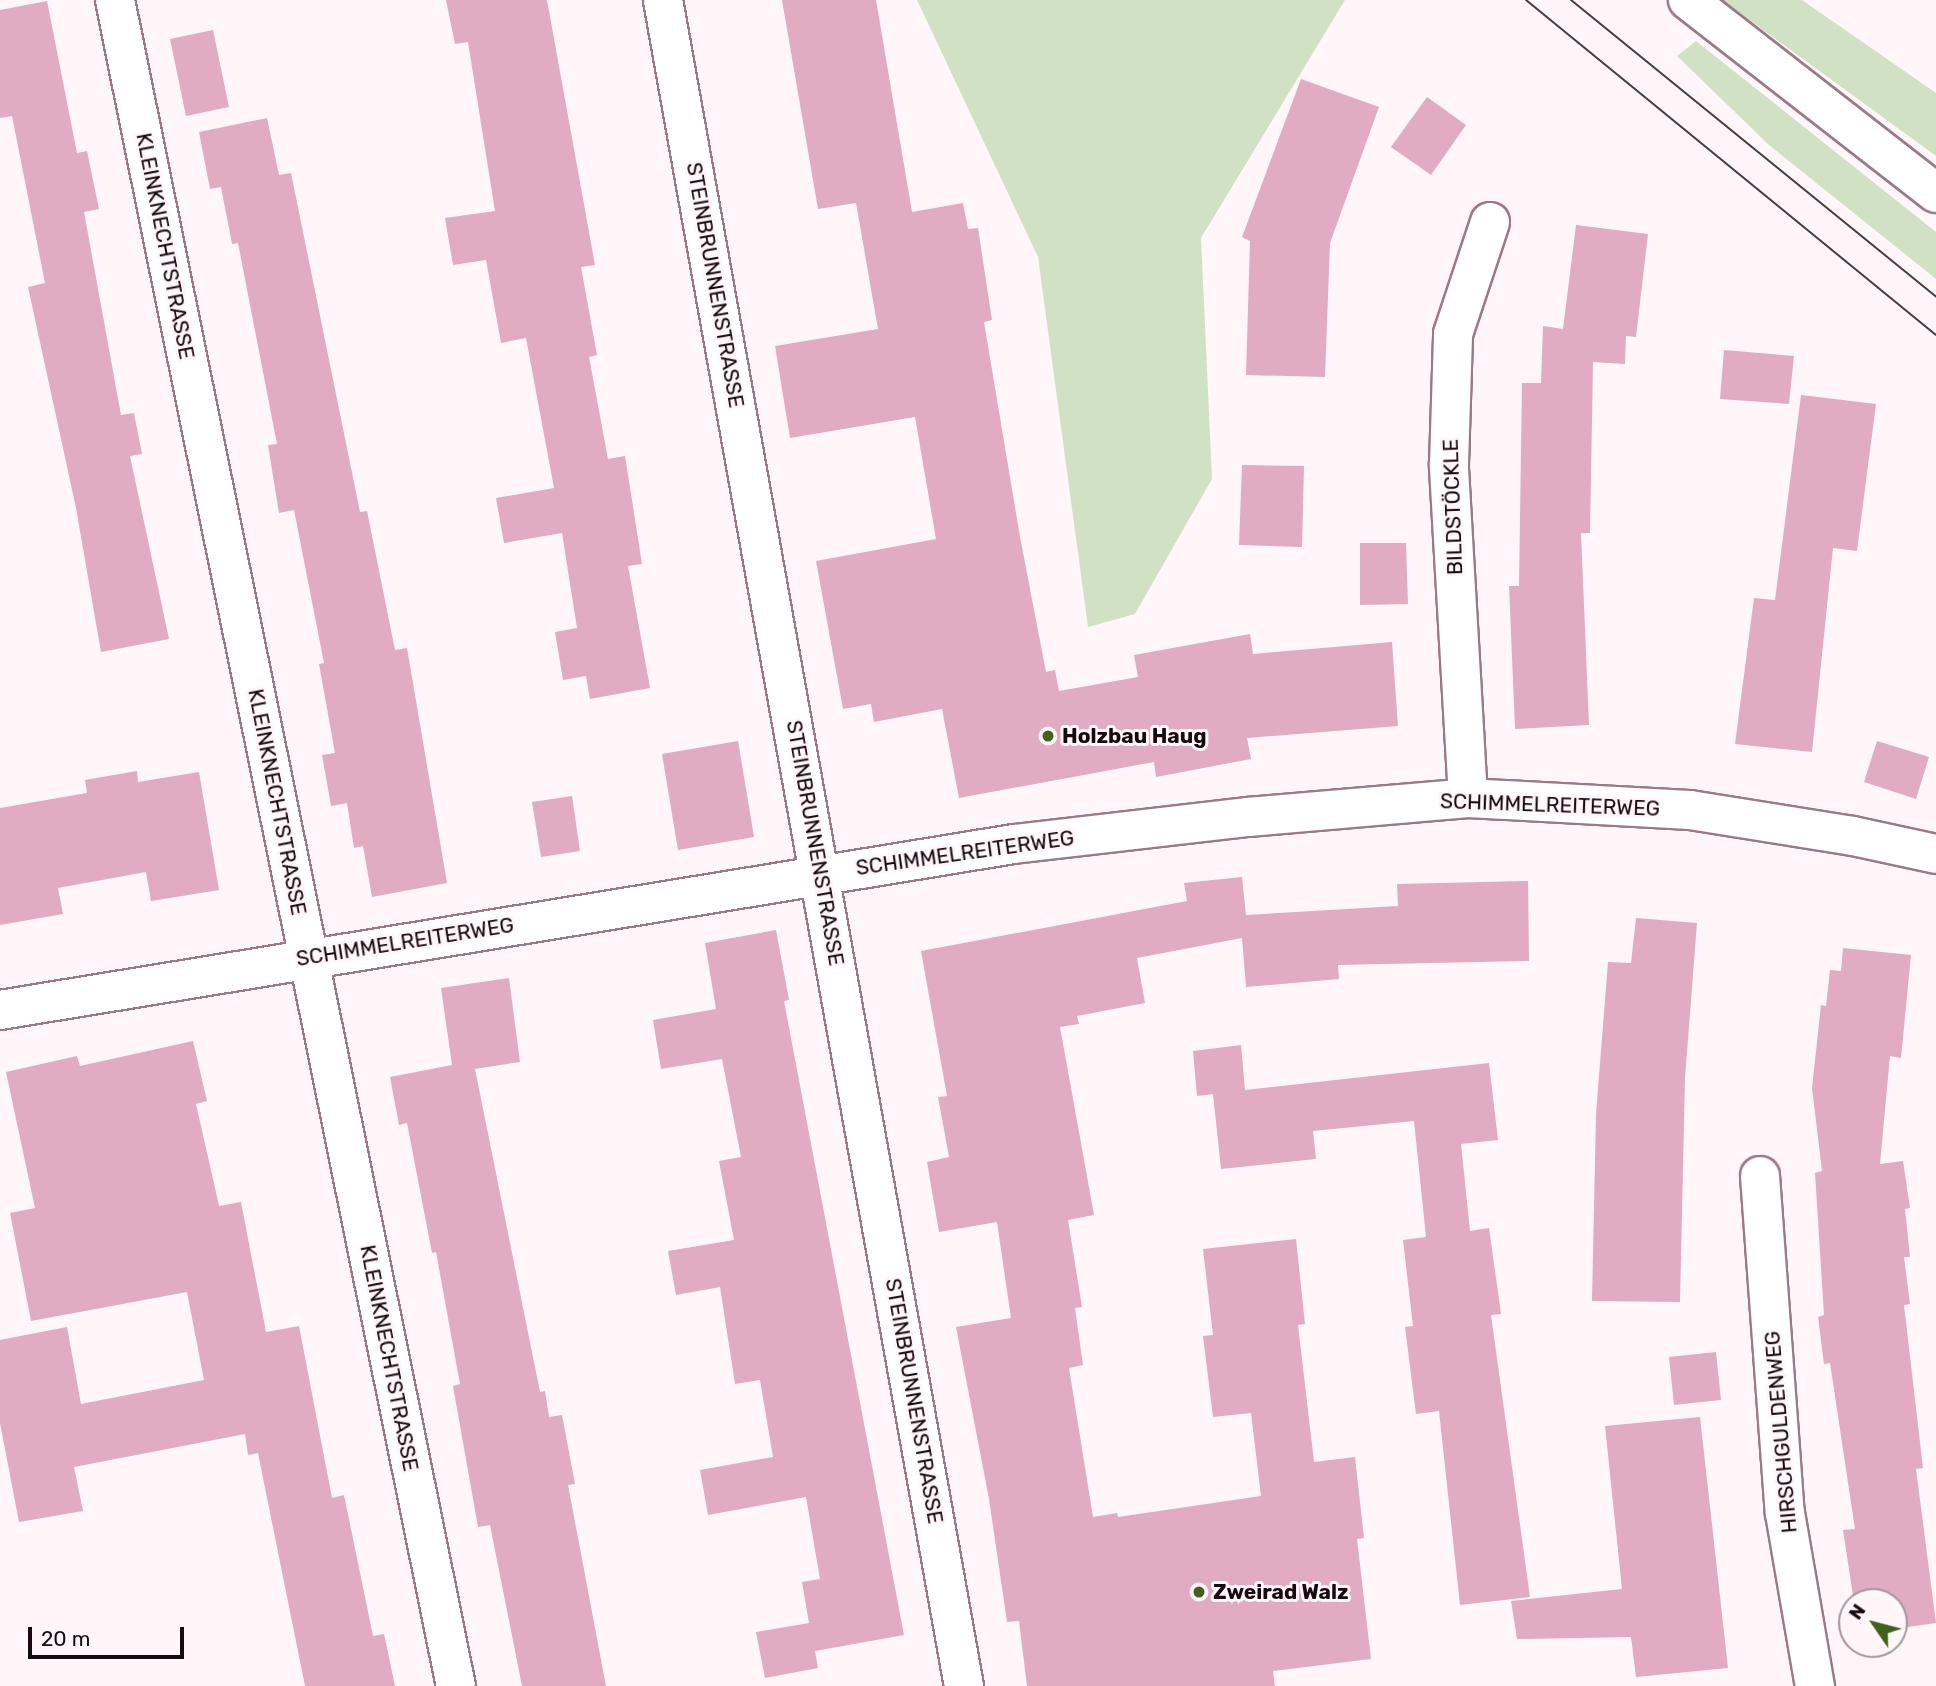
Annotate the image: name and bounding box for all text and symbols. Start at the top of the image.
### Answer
street label: KLEINKNECHTSTRASSE [131,131,199,361]
street label: STEINBRUNNENSTRASSE [681,160,749,410]
street label: BILDSTÖCKLE [1438,439,1468,575]
street label: KLEINKNECHTSTRASSE [243,687,311,917]
street label: STEINBRUNNENSTRASSE [781,718,849,968]
place label: Holzbau Haug [1062,723,1206,749]
marker: Holzbau Haug [1040,728,1056,744]
street label: SCHIMMELREITERWEG [1440,789,1660,821]
street label: SCHIMMELREITERWEG [854,825,1076,881]
street label: SCHIMMELREITERWEG [294,912,516,972]
street label: KLEINKNECHTSTRASSE [355,1243,423,1473]
street label: STEINBRUNNENSTRASSE [880,1276,948,1526]
street label: HIRSCHGULDENWEG [1760,1330,1802,1534]
place label: Zweirad Walz [1213,1579,1349,1605]
marker: Zweirad Walz [1191,1584,1207,1600]
north arrow [1838,1588,1908,1658]
text: N [1844,1600,1870,1624]
scale bar [32,1612,187,1656]
text: 20 m [41,1626,90,1651]

